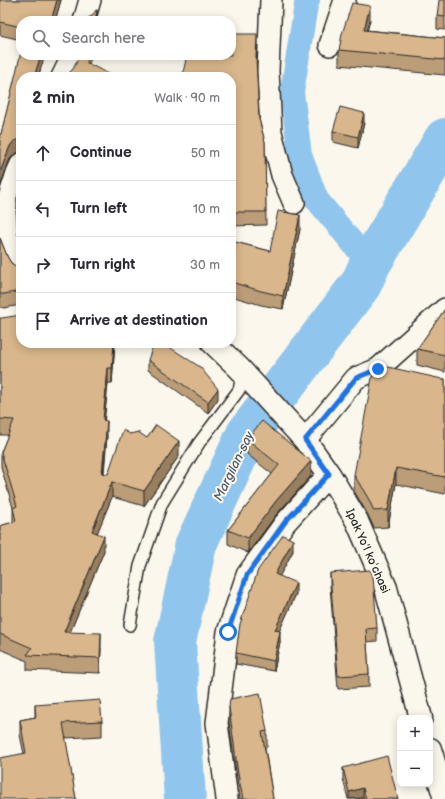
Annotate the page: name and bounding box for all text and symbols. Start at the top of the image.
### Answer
search box [16,16,236,60]
icon: search [30,27,52,49]
text: Search here [62,29,145,48]
text: 2 min [32,88,75,108]
text: Walk · 90 m [154,90,220,106]
icon: ahead [32,142,54,164]
text: Continue [70,143,132,162]
text: 50 m [191,145,220,161]
icon: left [32,198,54,220]
text: Turn left [70,199,127,218]
text: 10 m [193,201,220,217]
icon: right [32,254,54,276]
text: Turn right [70,255,135,274]
text: 30 m [190,257,220,273]
icon: arrive [32,310,54,332]
text: Arrive at destination [70,311,208,330]
route end [369,360,387,378]
water label: Margilan-say [210,428,258,504]
street label: Ipak Yoʻl koʻchasi [342,507,393,596]
route start [219,623,237,641]
map controls [397,715,433,787]
button: + [397,715,433,751]
button: − [397,751,433,787]

